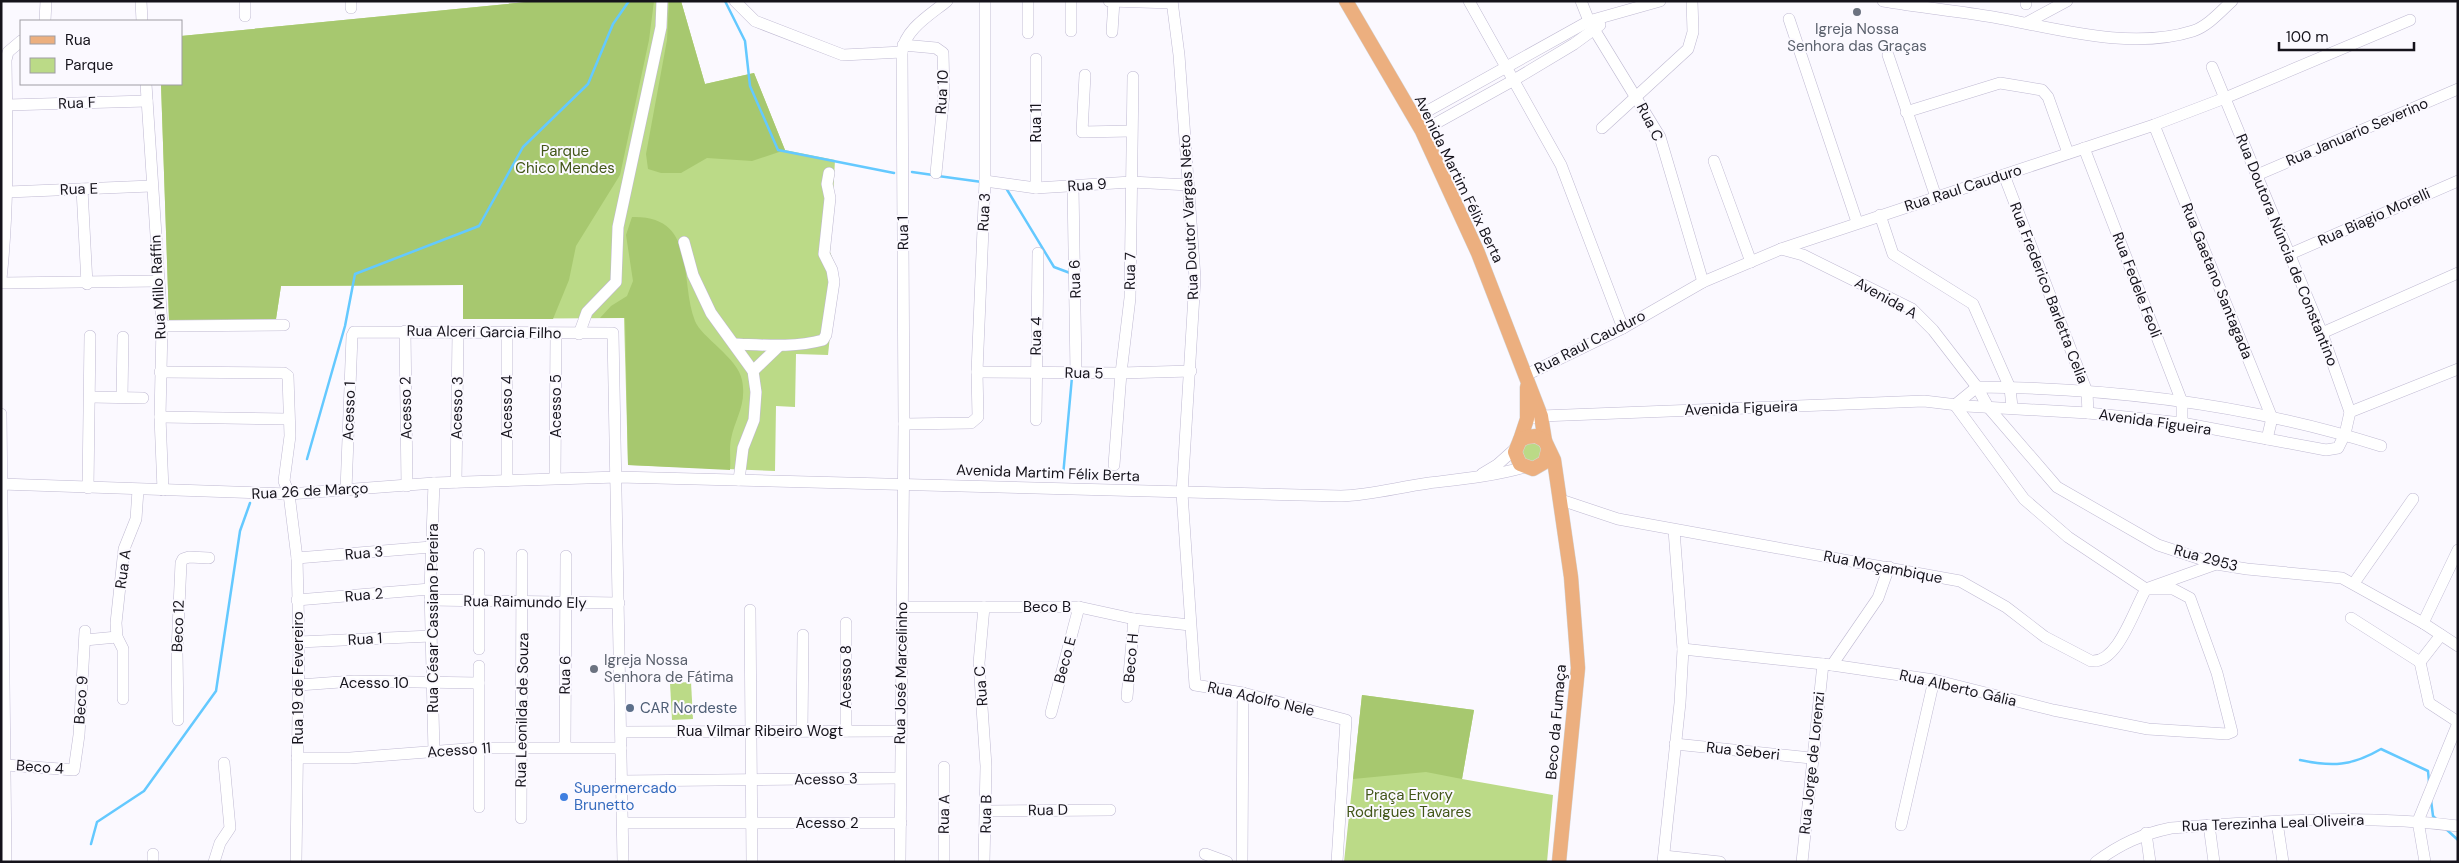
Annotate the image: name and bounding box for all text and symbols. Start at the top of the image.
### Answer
marker: Igreja Nossa Senhora das Graças [1851,6,1863,18]
place label: Igreja Nossa Senhora das Graças [1787,19,1927,56]
legend [20,20,182,85]
scale bar [2279,20,2414,52]
text: 100 m [2286,27,2329,47]
text: Rua [65,30,91,50]
text: Parque [65,55,113,75]
street label: Rua 10 [931,69,953,115]
street label: Rua F [58,92,96,114]
street label: Avenida Martim Félix Berta [1410,92,1508,266]
street label: Rua Januario Severino [2283,93,2431,171]
street label: Rua C [1632,99,1668,145]
street label: Rua 11 [1026,103,1046,143]
street label: Rua Doutora Núncia de Constantino [2231,131,2343,369]
street label: Rua Doutor Vargas Neto [1175,134,1203,300]
park label: Parque Chico Mendes [515,141,615,178]
street label: Rua Raul Cauduro [1902,160,2024,216]
street label: Rua 9 [1067,174,1107,196]
street label: Rua E [60,178,98,200]
street label: Rua Biagio Morelli [2315,183,2433,251]
street label: Rua 3 [973,192,995,232]
street label: Rua Frederico Barletta Celia [2005,199,2093,387]
street label: Rua Gaetano Santagada [2177,200,2257,362]
street label: Rua 1 [893,216,913,250]
street label: Rua Fedele Feoli [2108,229,2166,341]
street label: Rua Millo Raffin [145,234,171,340]
street label: Rua 7 [1120,252,1140,290]
street label: Rua 6 [1064,259,1086,299]
street label: Avenida A [1851,273,1921,323]
street label: Rua Raul Cauduro [1531,305,1649,379]
street label: Rua 4 [1026,316,1046,356]
street label: Rua Alceri Garcia Filho [406,321,562,343]
street label: Rua 5 [1064,363,1104,383]
street label: Acesso 5 [546,374,566,438]
street label: Acesso 4 [497,375,517,439]
street label: Acesso 2 [395,376,417,440]
street label: Acesso 3 [446,376,468,440]
street label: Acesso 1 [338,381,360,441]
street label: Avenida Figueira [1684,396,1798,420]
street label: Avenida Figueira [2097,404,2213,440]
street label: Avenida Martim Félix Berta [956,460,1140,486]
street label: Rua 26 de Março [251,478,369,504]
street label: Rua César Cassiano Pereira [423,523,443,713]
street label: Rua 2953 [2172,540,2240,576]
street label: Rua 3 [344,541,384,565]
street label: Rua Moçambique [1822,546,1944,588]
street label: Rua A [110,548,136,590]
street label: Rua 2 [344,583,384,607]
street label: Rua Raimundo Ely [463,591,587,613]
street label: Beco B [1023,597,1071,617]
street label: Beco 12 [167,599,189,653]
street label: Rua José Marcelinho [890,602,912,744]
street label: Rua 19 de Fevereiro [288,611,308,745]
street label: Rua 1 [347,628,383,650]
street label: Rua Leonilda de Souza [511,632,533,788]
street label: Beco H [1119,633,1143,683]
street label: Beco E [1049,634,1081,686]
street label: Acesso 8 [836,645,856,709]
place label: Igreja Nossa Senhora de Fátima [604,650,733,687]
street label: Rua 6 [555,655,575,695]
marker: Igreja Nossa Senhora de Fátima [588,663,600,675]
street label: Beco da Fumaça [1541,664,1571,780]
street label: Rua C [970,665,992,707]
street label: Rua Alberto Gália [1897,665,2019,711]
street label: Acesso 10 [339,673,409,693]
street label: Beco 9 [69,675,93,725]
street label: Rua Adolfo Nele [1206,677,1316,721]
street label: Rua Jorge de Lorenzi [1795,691,1829,835]
place label: CAR Nordeste [640,698,737,718]
marker: CAR Nordeste [624,702,636,714]
street label: Rua Vilmar Ribeiro Wogt [677,721,843,741]
street label: Rua Seberi [1705,737,1781,765]
street label: Acesso 11 [426,738,492,762]
street label: Beco 4 [15,755,65,779]
street label: Acesso 3 [794,768,858,790]
place label: Supermercado Brunetto [574,778,677,815]
park label: Praça Ervory Rodrigues Tavares [1346,785,1472,822]
marker: Supermercado Brunetto [558,791,570,803]
street label: Rua A [934,794,954,834]
street label: Rua B [976,794,996,834]
street label: Rua D [1028,800,1068,820]
street label: Rua Terezinha Leal Oliveira [2182,810,2364,836]
street label: Acesso 2 [795,813,859,833]

